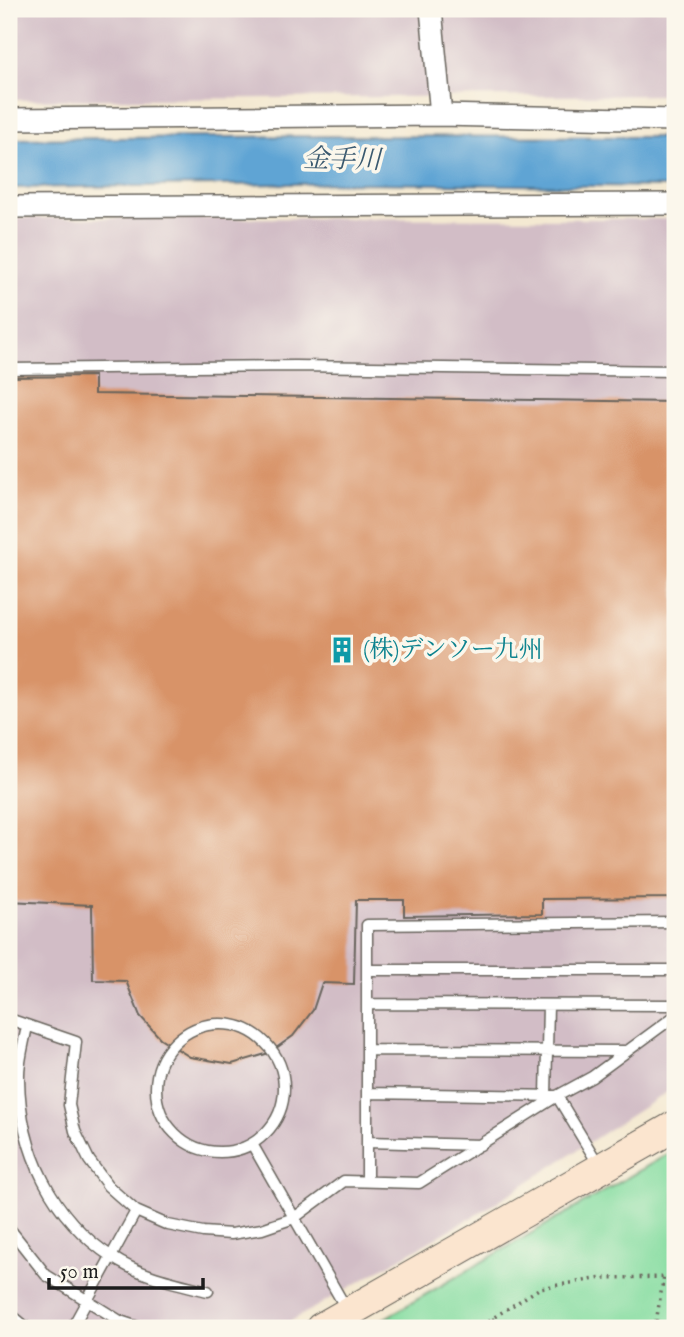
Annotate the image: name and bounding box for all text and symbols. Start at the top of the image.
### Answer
water label: 金手川 [303,143,384,177]
building icon: (株)デンソー九州 [327,635,357,665]
place label: (株)デンソー九州 [363,635,543,666]
scale bar [49,1246,203,1290]
text: 50 m [60,1259,99,1286]

